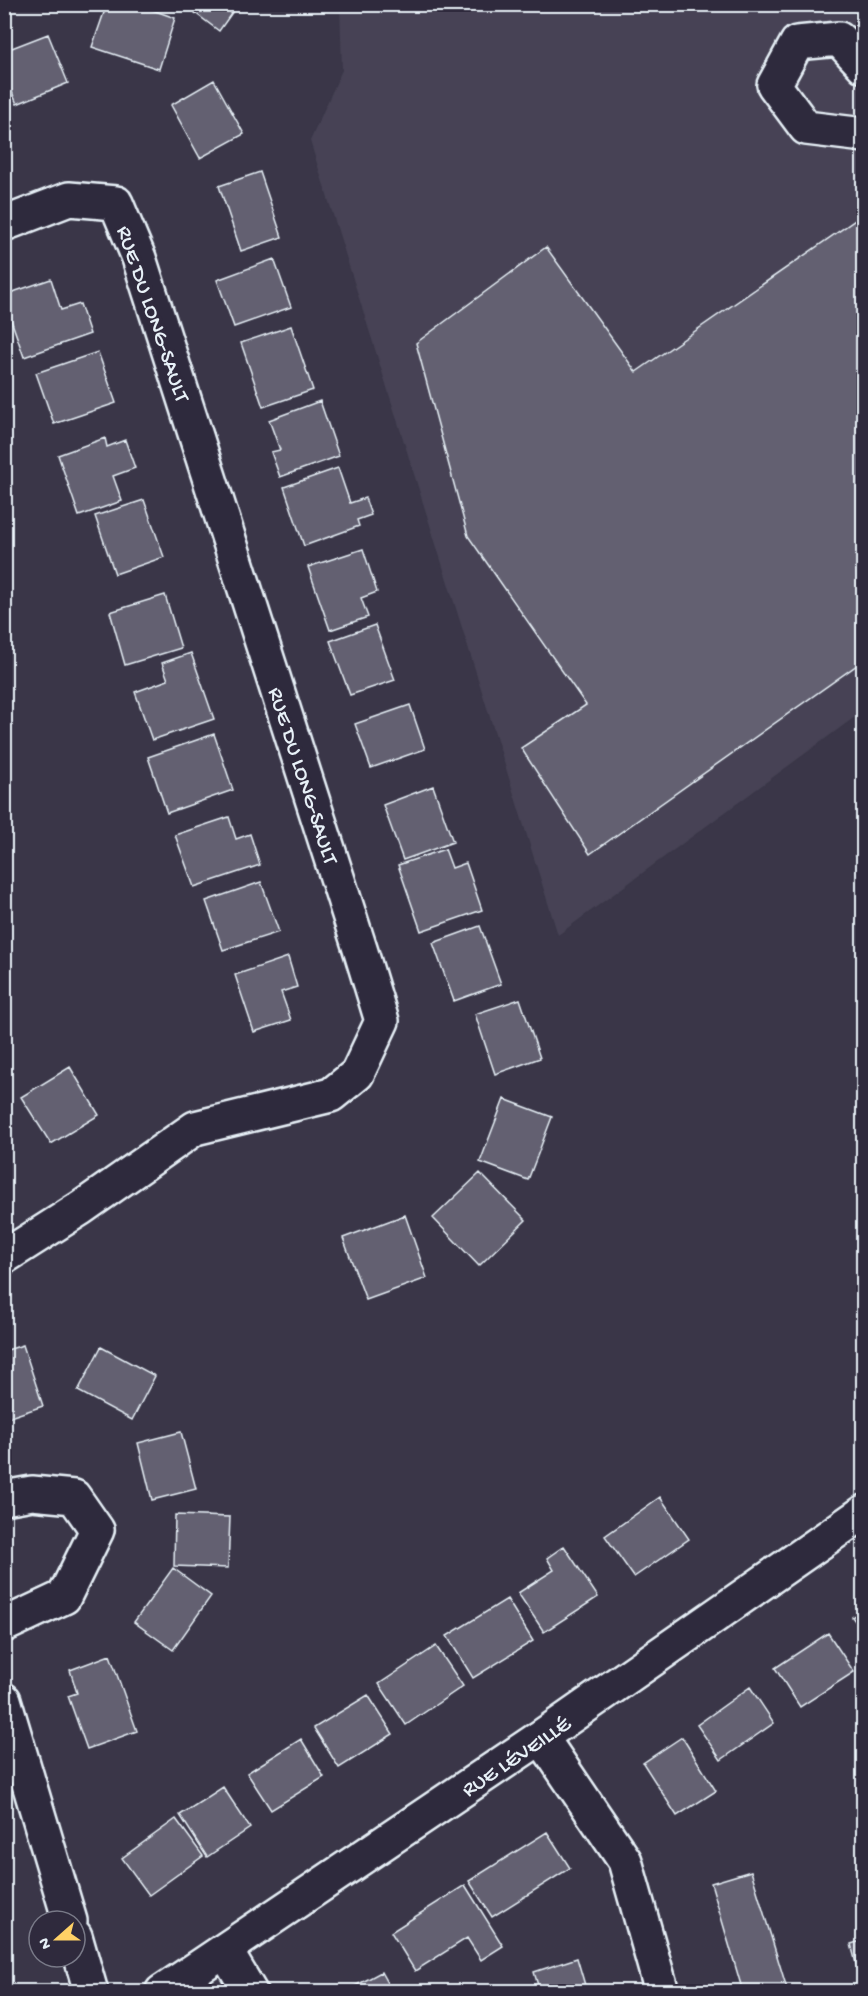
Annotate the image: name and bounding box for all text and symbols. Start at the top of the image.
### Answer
street label: RUE DU LONG-SAULT [109,223,194,407]
street label: RUE DU LONG-SAULT [260,685,342,869]
street label: RUE LÉVEILLÉ [458,1712,578,1804]
north arrow [27,1909,87,1969]
text: N [35,1934,57,1951]

